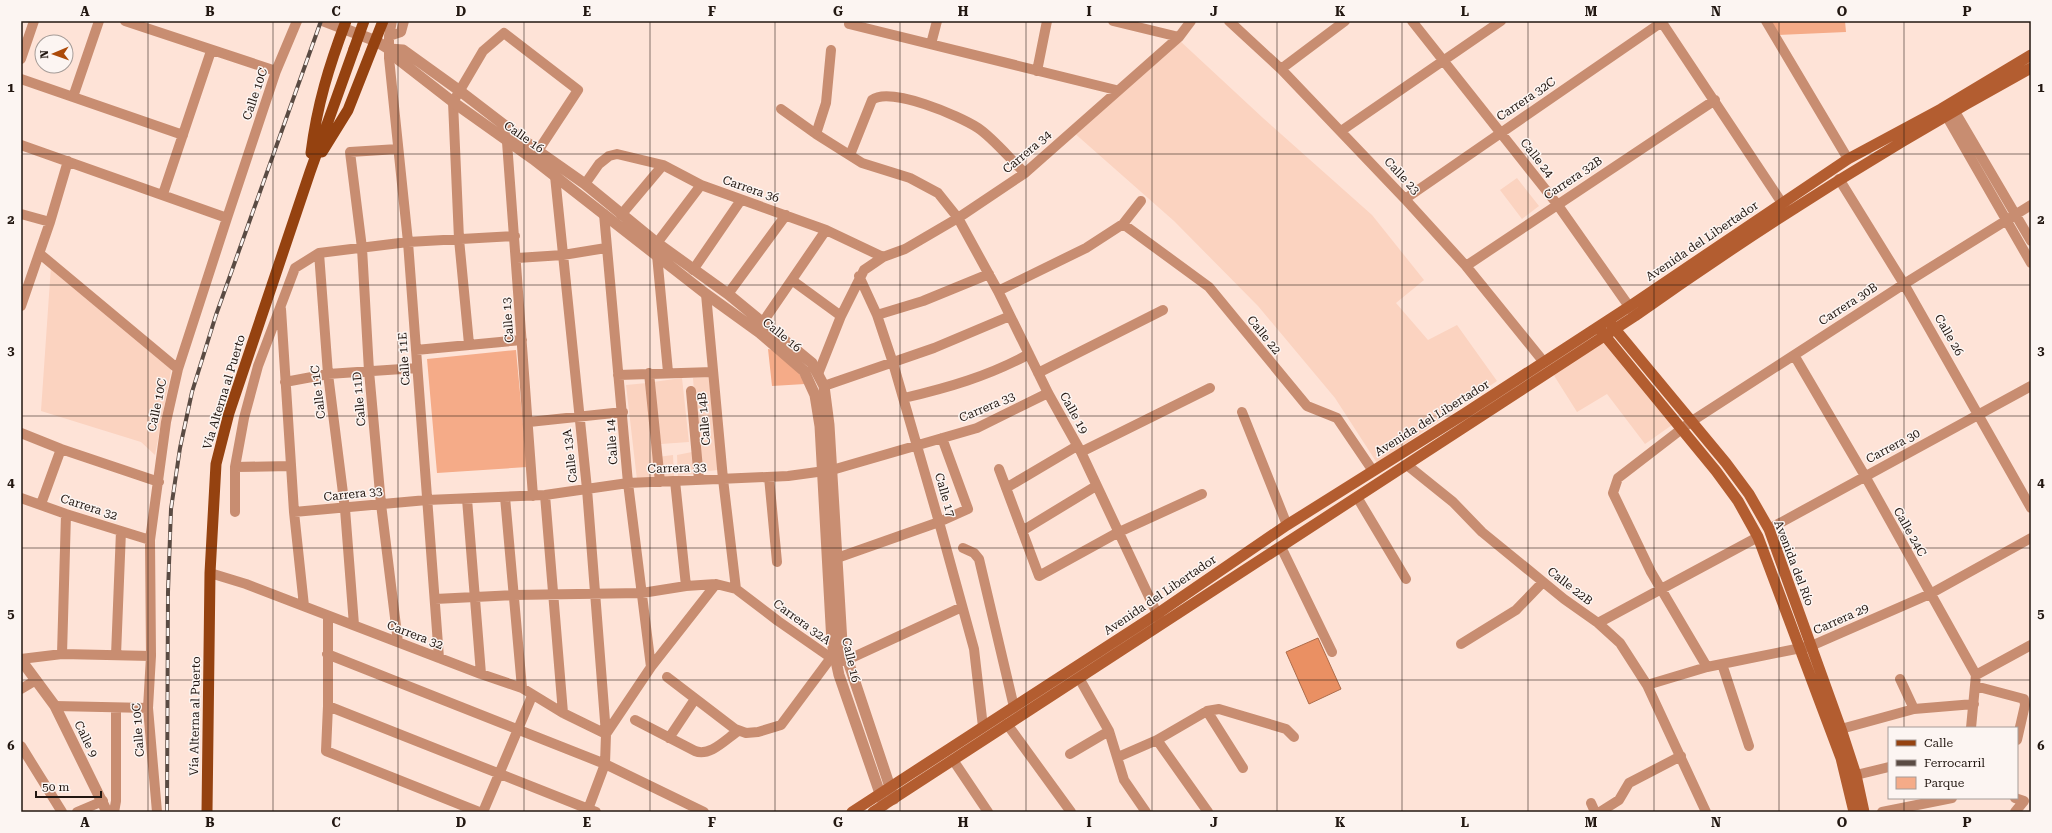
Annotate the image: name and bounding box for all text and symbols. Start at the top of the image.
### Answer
text: A [80,4,90,19]
text: B [205,4,215,19]
text: C [331,4,341,19]
text: D [456,4,466,19]
text: E [583,4,591,19]
text: F [708,4,716,19]
text: G [833,4,843,19]
text: H [958,4,969,19]
text: I [1086,4,1092,19]
text: J [1210,4,1218,19]
text: K [1335,4,1346,19]
text: L [1461,4,1469,19]
text: M [1585,4,1598,19]
text: N [1711,4,1721,19]
text: O [1837,4,1848,19]
text: P [1963,4,1972,19]
north arrow [34,34,74,74]
text: N [38,49,51,59]
street label: Calle 10C [240,66,271,122]
street label: Carrera 32C [1494,74,1558,124]
text: 1 [7,80,15,95]
text: 1 [2037,80,2045,95]
street label: Calle 16 [501,118,547,156]
street label: Carrera 34 [1000,127,1054,176]
street label: Calle 24 [1517,136,1557,180]
street label: Carrera 32B [1541,153,1605,203]
street label: Calle 23 [1381,155,1423,198]
street label: Carrera 36 [721,173,782,205]
street label: Avenida del Libertador [1643,198,1761,284]
text: 2 [7,212,15,227]
text: 2 [2037,212,2045,227]
street label: Carrera 30B [1816,280,1880,328]
street label: Calle 13 [499,296,517,343]
street label: Calle 26 [1932,312,1967,358]
street label: Calle 22 [1244,313,1284,357]
street label: Calle 16 [760,315,804,355]
street label: Calle 11E [395,332,413,386]
street label: Vía Alterna al Puerto [200,333,248,451]
text: 3 [7,343,15,358]
text: 3 [2037,343,2045,358]
street label: Calle 11C [308,364,328,420]
street label: Calle 11D [350,371,368,427]
street label: Calle 10C [145,377,170,433]
street label: Avenida del Libertador [1372,377,1492,459]
street label: Carrera 33 [957,389,1017,425]
street label: Calle 19 [1057,390,1091,437]
street label: Calle 14B [695,392,713,446]
street label: Calle 14 [603,418,621,465]
street label: Carrera 30 [1864,426,1923,466]
street label: Calle 13A [560,428,580,484]
street label: Carrera 33 [647,460,707,476]
street label: Calle 17 [932,471,958,519]
text: 4 [7,475,15,490]
text: 4 [2037,475,2045,490]
street label: Carrera 33 [323,484,383,504]
street label: Carrera 32 [59,491,120,523]
street label: Calle 24C [1891,505,1929,559]
street label: Avenida del Río [1771,518,1817,608]
street label: Avenida del Libertador [1101,552,1219,638]
street label: Calle 22B [1545,564,1595,608]
street label: Carrera 32A [771,596,834,648]
street label: Carrera 29 [1811,600,1871,637]
text: 5 [7,606,15,621]
text: 5 [2037,606,2045,621]
street label: Carrera 32 [385,618,445,652]
street label: Calle 16 [839,636,863,684]
street label: Vía Alterna al Puerto [187,656,203,776]
street label: Calle 10C [129,702,147,758]
street label: Calle 9 [71,718,101,760]
legend [1888,727,2018,799]
text: Calle [1924,736,1954,750]
text: 6 [7,738,15,753]
text: 6 [2037,738,2045,753]
text: Ferrocarril [1924,756,1985,770]
scale bar [36,773,101,799]
text: Parque [1924,776,1965,790]
text: 50 m [42,780,69,794]
text: A [80,815,90,830]
text: B [205,815,215,830]
text: C [331,815,341,830]
text: D [456,815,466,830]
text: E [583,815,591,830]
text: F [708,815,716,830]
text: G [833,815,843,830]
text: H [958,815,969,830]
text: I [1086,815,1092,830]
text: J [1210,815,1218,830]
text: K [1335,815,1346,830]
text: L [1461,815,1469,830]
text: M [1585,815,1598,830]
text: N [1711,815,1721,830]
text: O [1837,815,1848,830]
text: P [1963,815,1972,830]

